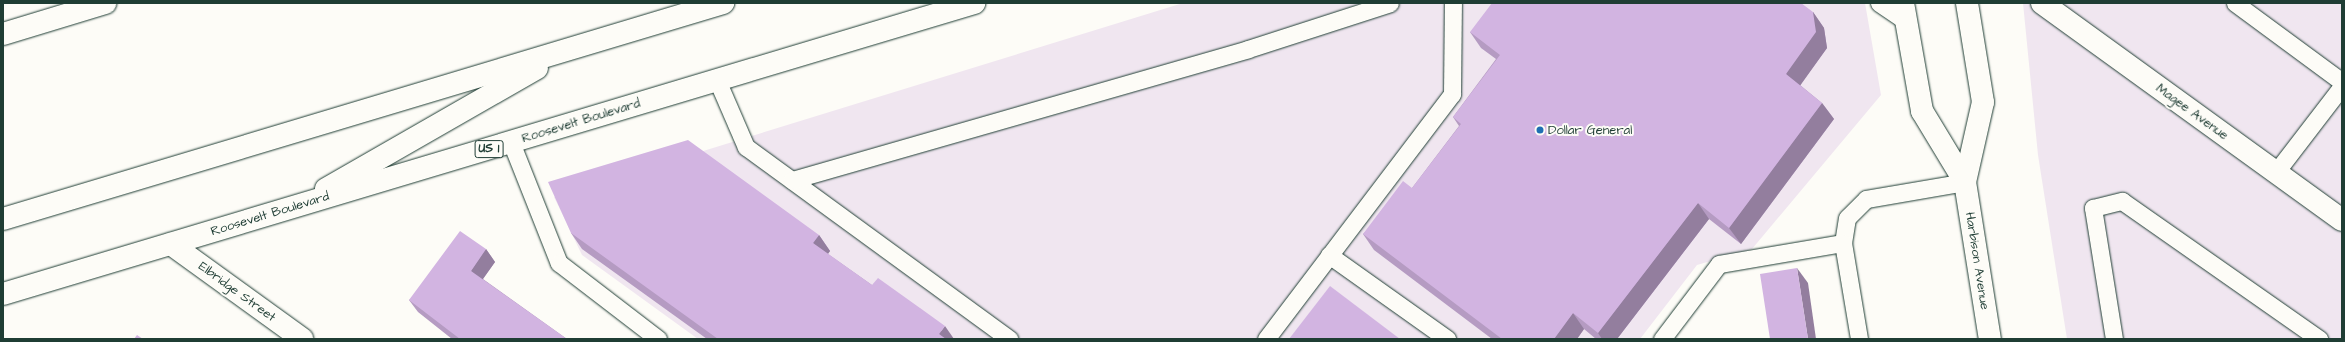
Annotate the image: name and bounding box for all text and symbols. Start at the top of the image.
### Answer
street label: Magee Avenue [2153,81,2231,143]
street label: Roosevelt Boulevard [520,96,642,146]
place label: Dollar General [1548,122,1632,138]
marker: Dollar General [1535,125,1545,135]
road number: US 1 [474,139,504,159]
street label: Roosevelt Boulevard [209,189,331,239]
street label: Harbison Avenue [1962,211,1992,311]
street label: Elbridge Street [195,259,279,325]

